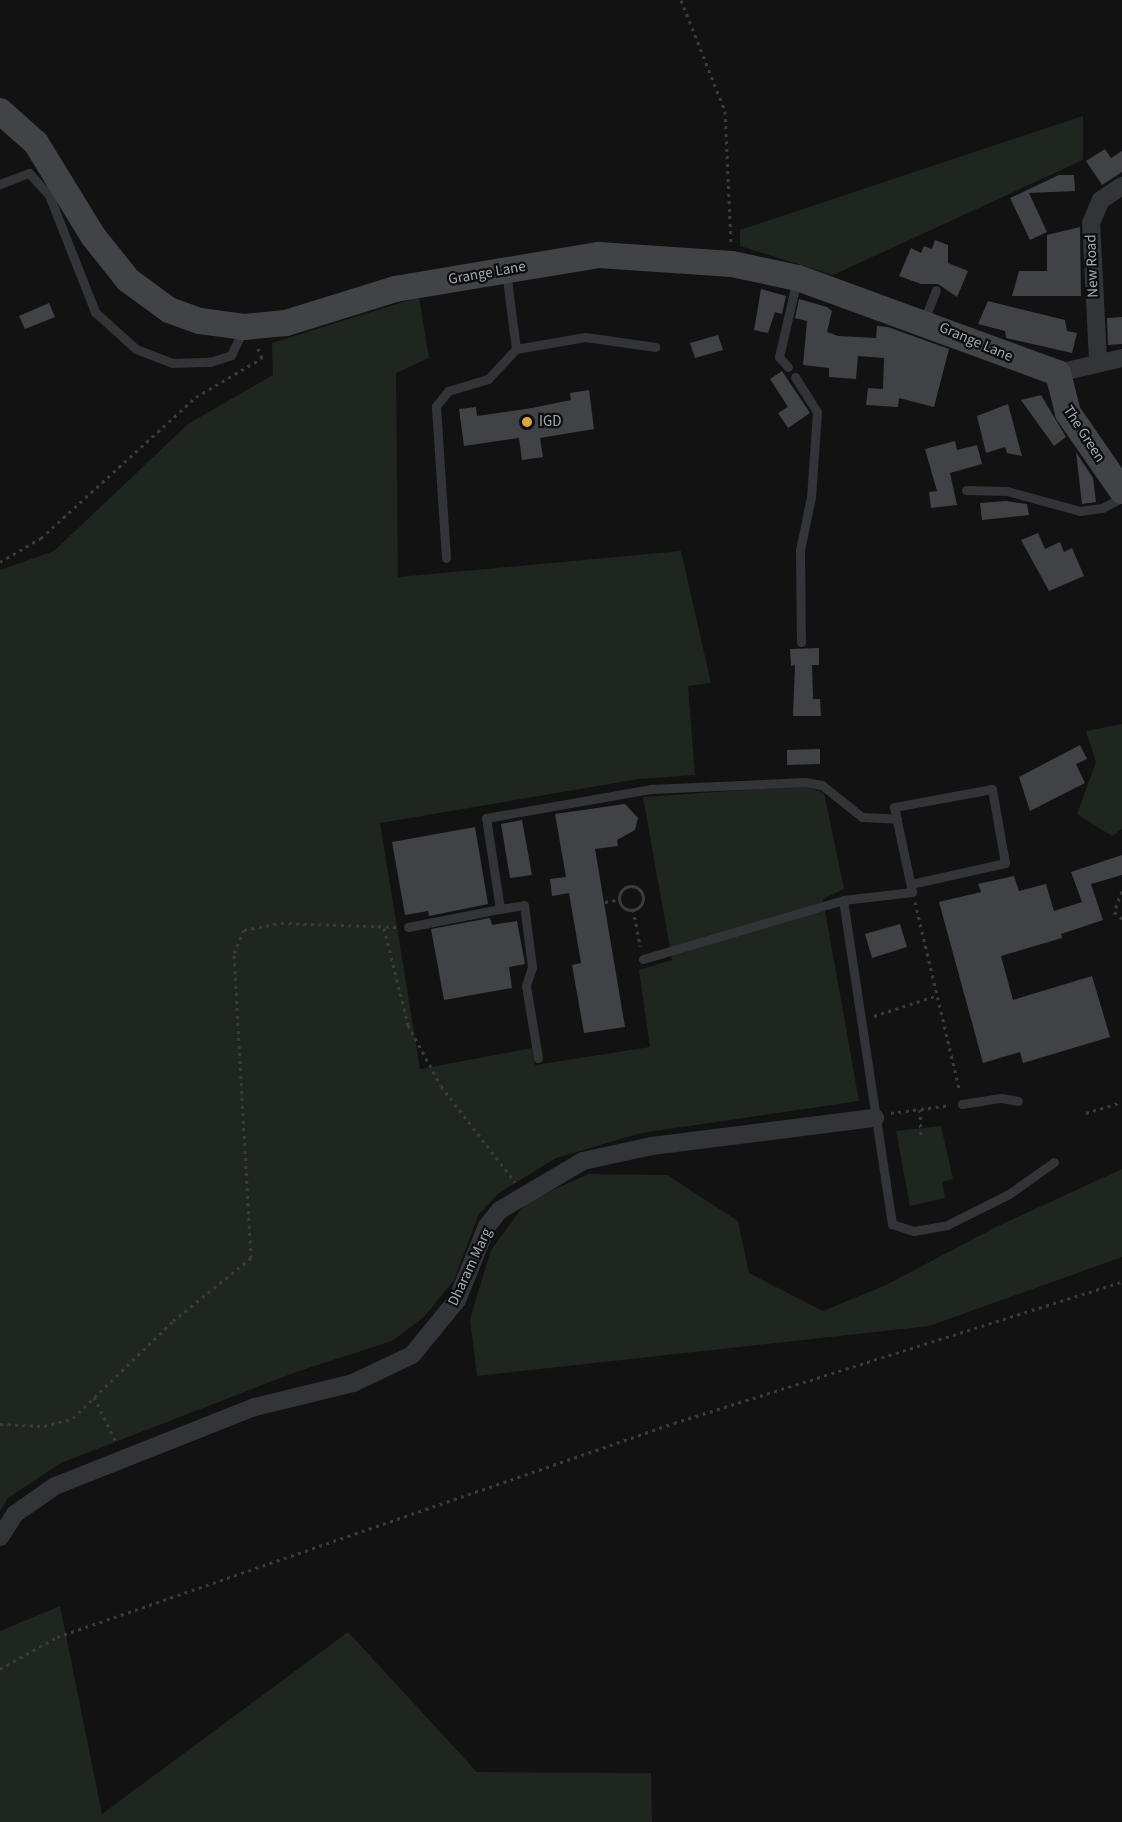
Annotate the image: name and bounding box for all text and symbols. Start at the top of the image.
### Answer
street label: New Road [1082,234,1102,298]
street label: Grange Lane [447,257,527,289]
street label: Grange Lane [937,318,1015,366]
street label: The Green [1059,402,1109,466]
place label: IGD [539,413,561,431]
marker: IGD [520,415,534,429]
street label: Dharam Marg [444,1225,496,1309]

